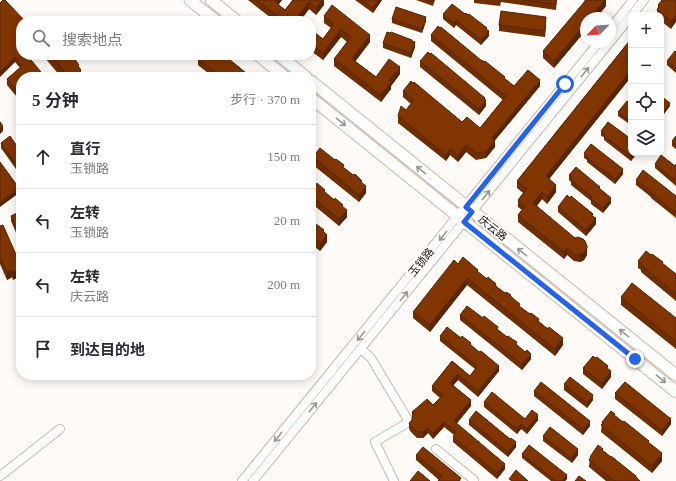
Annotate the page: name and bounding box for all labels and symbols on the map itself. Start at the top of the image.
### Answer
north arrow [580,12,616,48]
one-way arrow [581,67,590,78]
route start [556,75,574,93]
one-way arrow [336,118,347,127]
one-way arrow [416,166,427,175]
one-way arrow [481,190,490,200]
street label: 庆云路 [476,213,510,243]
one-way arrow [438,230,447,241]
street label: 玉锁路 [406,245,436,279]
one-way arrow [517,247,528,256]
one-way arrow [399,291,408,301]
one-way arrow [618,329,629,338]
one-way arrow [356,331,365,342]
route end [626,350,644,368]
one-way arrow [655,375,666,384]
one-way arrow [308,402,317,413]
one-way arrow [274,432,283,442]

